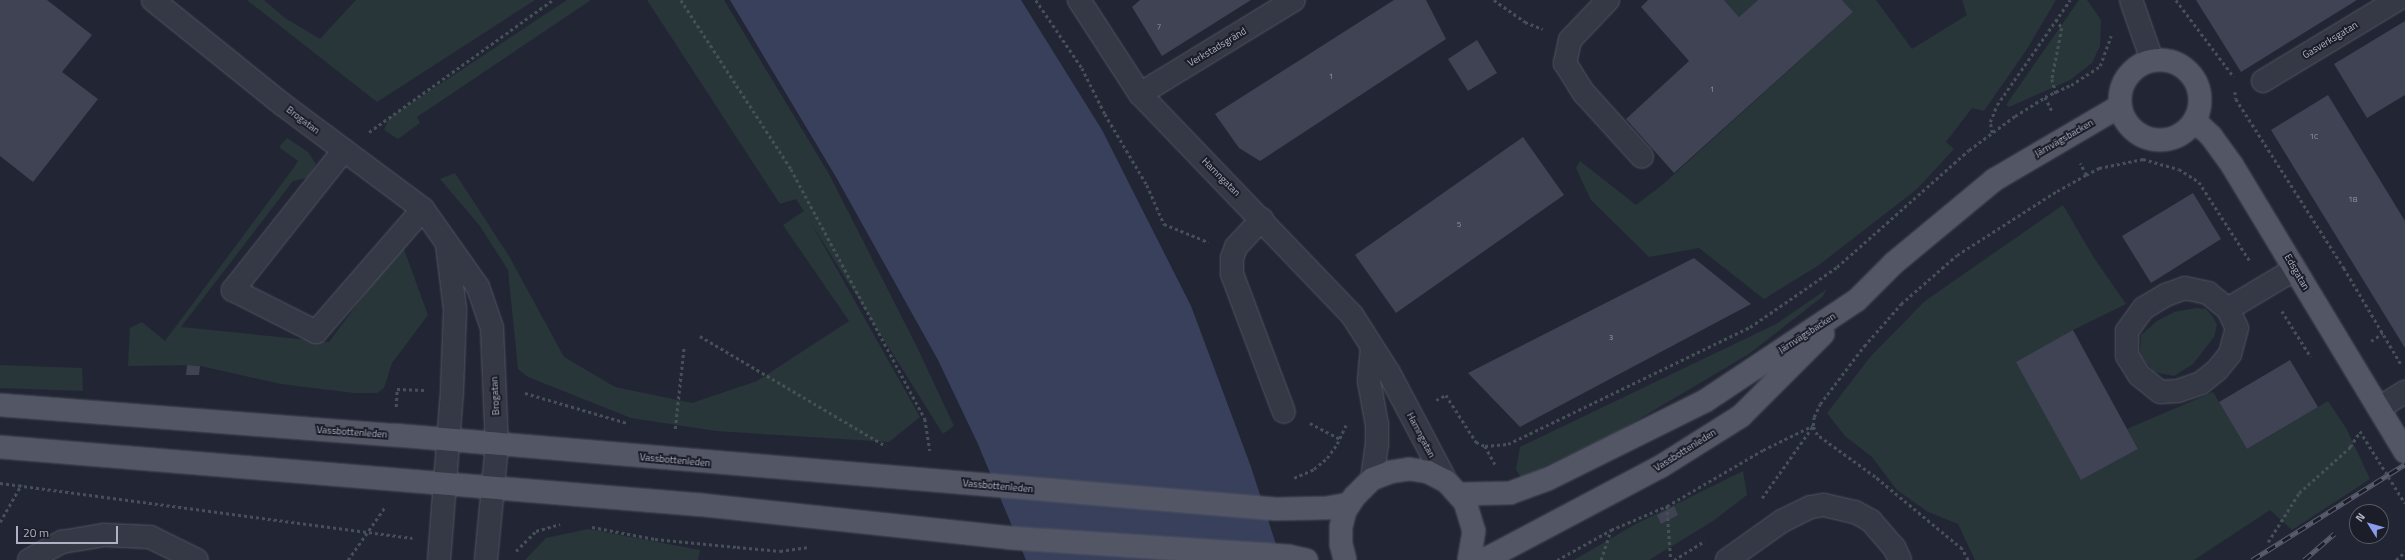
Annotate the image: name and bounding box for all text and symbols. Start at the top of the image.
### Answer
street label: Gasverksgatan [2300,19,2360,61]
house number: 7 [1157,22,1161,32]
street label: Verkstadsgränd [1186,25,1248,69]
house number: 1 [1329,72,1333,82]
house number: 1 [1710,85,1714,95]
street label: Brogatan [284,104,322,136]
street label: Järnvägsbacken [2032,116,2096,160]
house number: 1C [2310,132,2318,142]
street label: Hamngatan [1199,155,1243,199]
house number: 1B [2348,195,2358,205]
house number: 5 [1457,220,1461,230]
street label: Edsgatan [2282,252,2312,292]
street label: Järnvägsbacken [1776,310,1838,356]
house number: 3 [1609,333,1613,343]
street label: Brogatan [488,376,502,416]
street label: Hamngatan [1404,410,1438,460]
street label: Vassbottenleden [316,424,388,440]
street label: Vassbottenleden [1652,426,1718,474]
street label: Vassbottenleden [639,451,711,469]
street label: Vassbottenleden [962,477,1034,495]
north arrow [2349,504,2389,544]
text: N [2352,510,2369,525]
scale bar [18,518,120,544]
text: 20 m [23,523,49,542]

